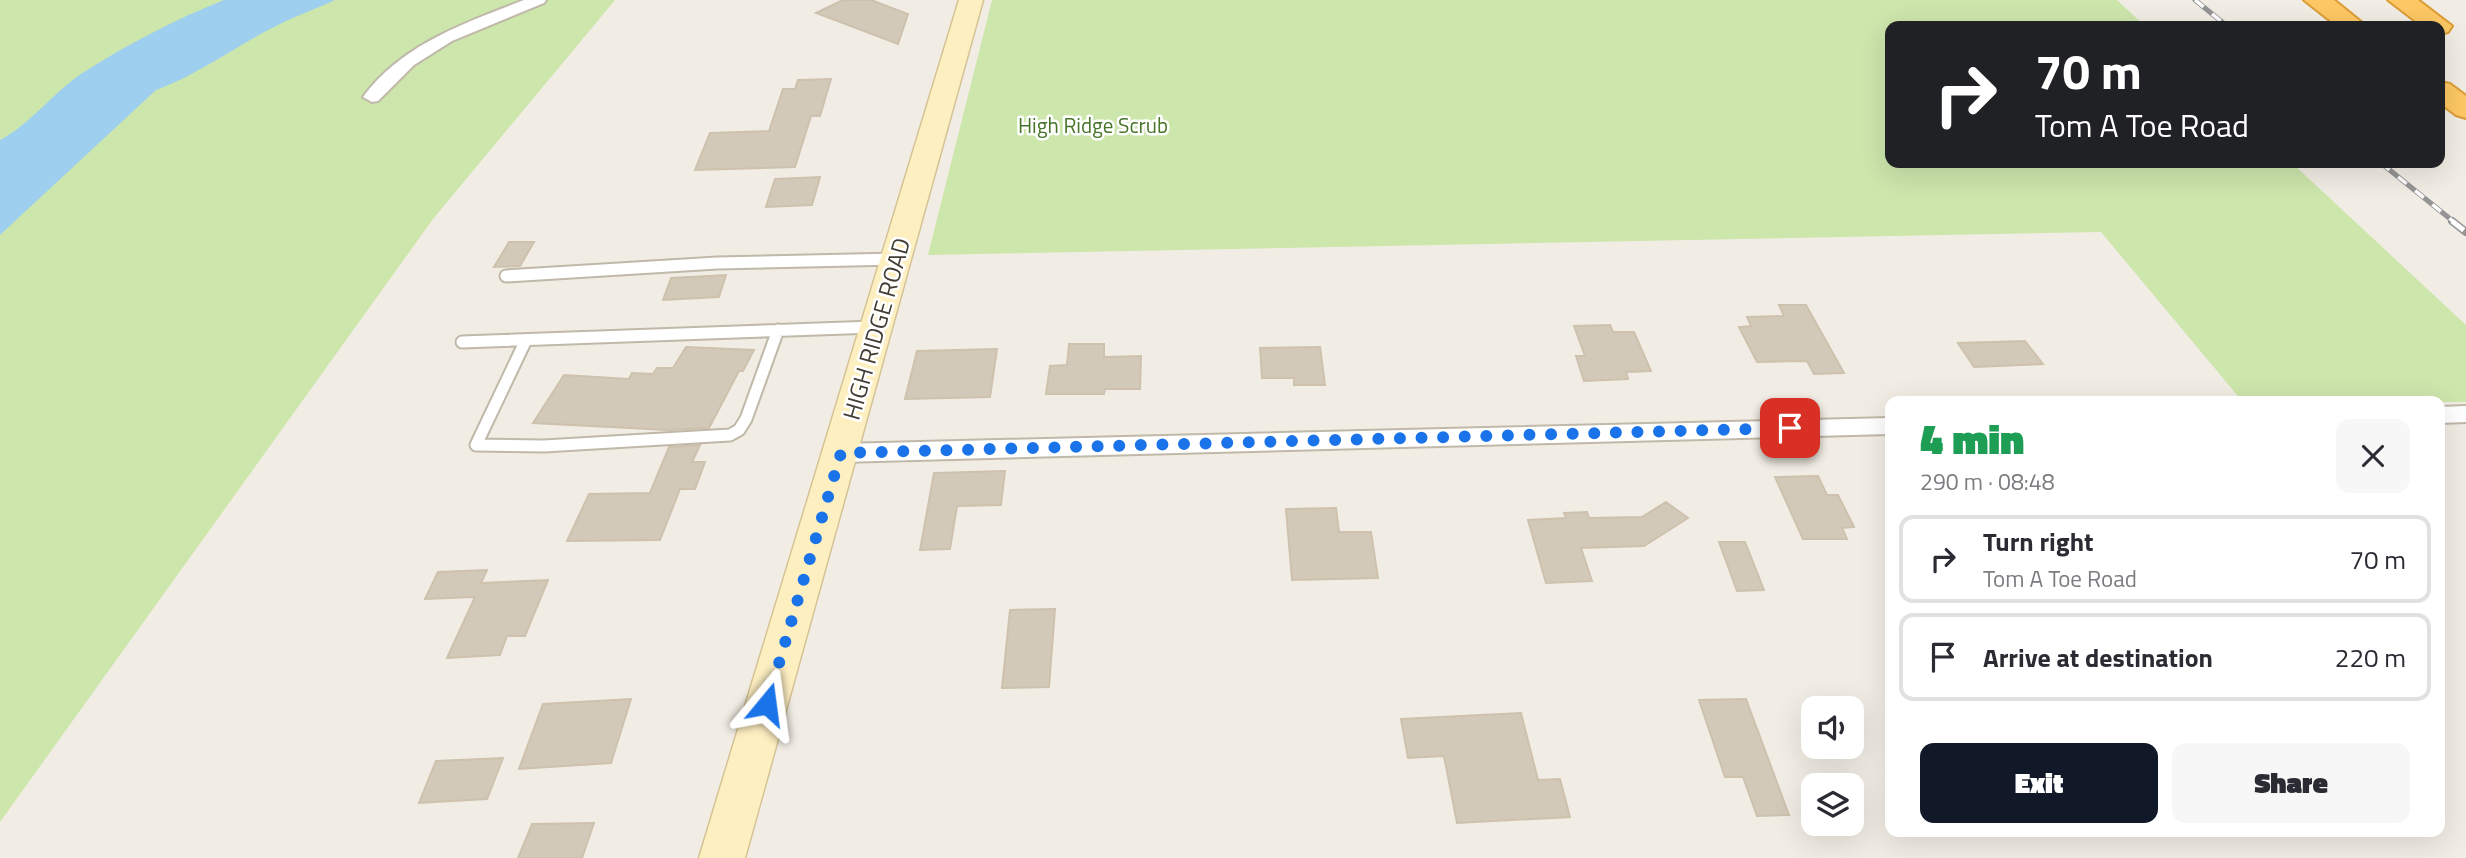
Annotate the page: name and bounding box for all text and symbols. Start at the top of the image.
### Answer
text: 70 m [2035,33,2142,108]
icon: right [1920,49,2011,140]
text: Tom A Toe Road [2035,101,2249,149]
park label: High Ridge Scrub [1018,109,1168,141]
street label: HIGH RIDGE ROAD [833,233,919,424]
pin [1760,398,1820,458]
text: 4 min [1920,406,2024,470]
icon: arrive [1771,409,1809,447]
button: close [2336,419,2410,493]
text: 290 m · 08:48 [1920,464,2055,499]
text: Turn right [1983,522,2094,561]
icon: right [1924,540,1962,578]
text: 70 m [2349,540,2406,579]
text: Tom A Toe Road [1983,561,2137,596]
icon: arrive [1924,638,1962,676]
text: Arrive at destination [1983,638,2213,677]
text: 220 m [2335,638,2406,677]
position arrow [730,667,804,741]
map controls [1801,696,1864,836]
button: sound [1801,696,1864,759]
button: Exit [1920,743,2158,823]
button: Share [2172,743,2410,823]
button: layers [1801,773,1864,836]

